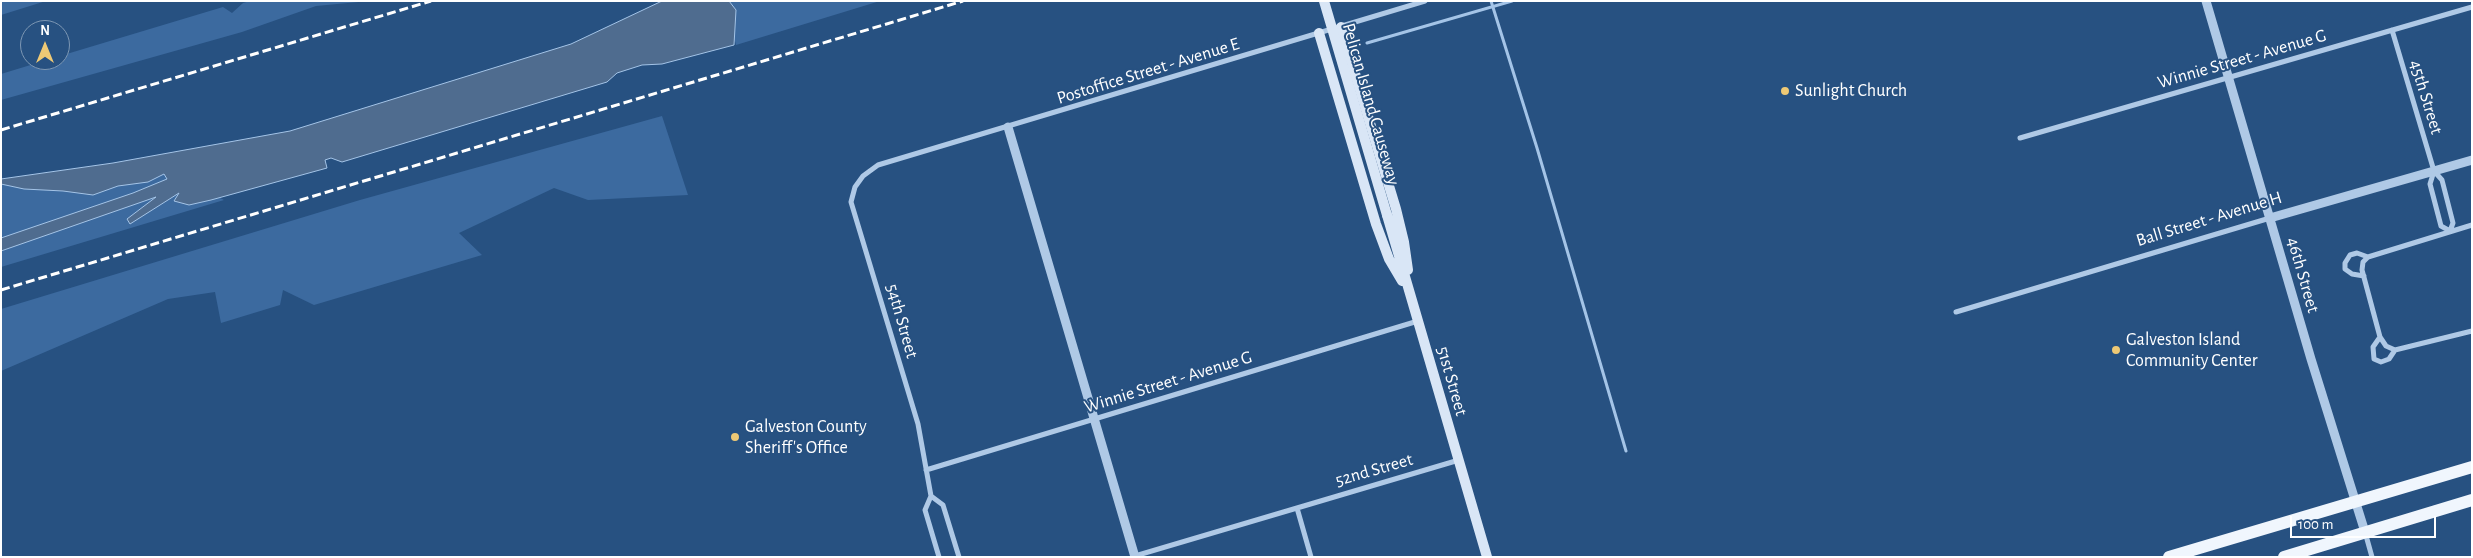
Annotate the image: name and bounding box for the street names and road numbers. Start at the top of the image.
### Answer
street label: Pelican Island Causeway [1338,20,1404,188]
street label: Winnie Street - Avenue G [2155,25,2329,93]
street label: Postoffice Street - Avenue E [1054,33,1242,109]
street label: 45th Street [2404,57,2448,137]
street label: Ball Street - Avenue H [2133,187,2285,251]
street label: 46th Street [2282,235,2324,315]
street label: 54th Street [881,281,923,361]
street label: 51st Street [1432,344,1472,418]
street label: Winnie Street - Avenue G [1081,346,1255,418]
street label: 52nd Street [1333,449,1415,491]

